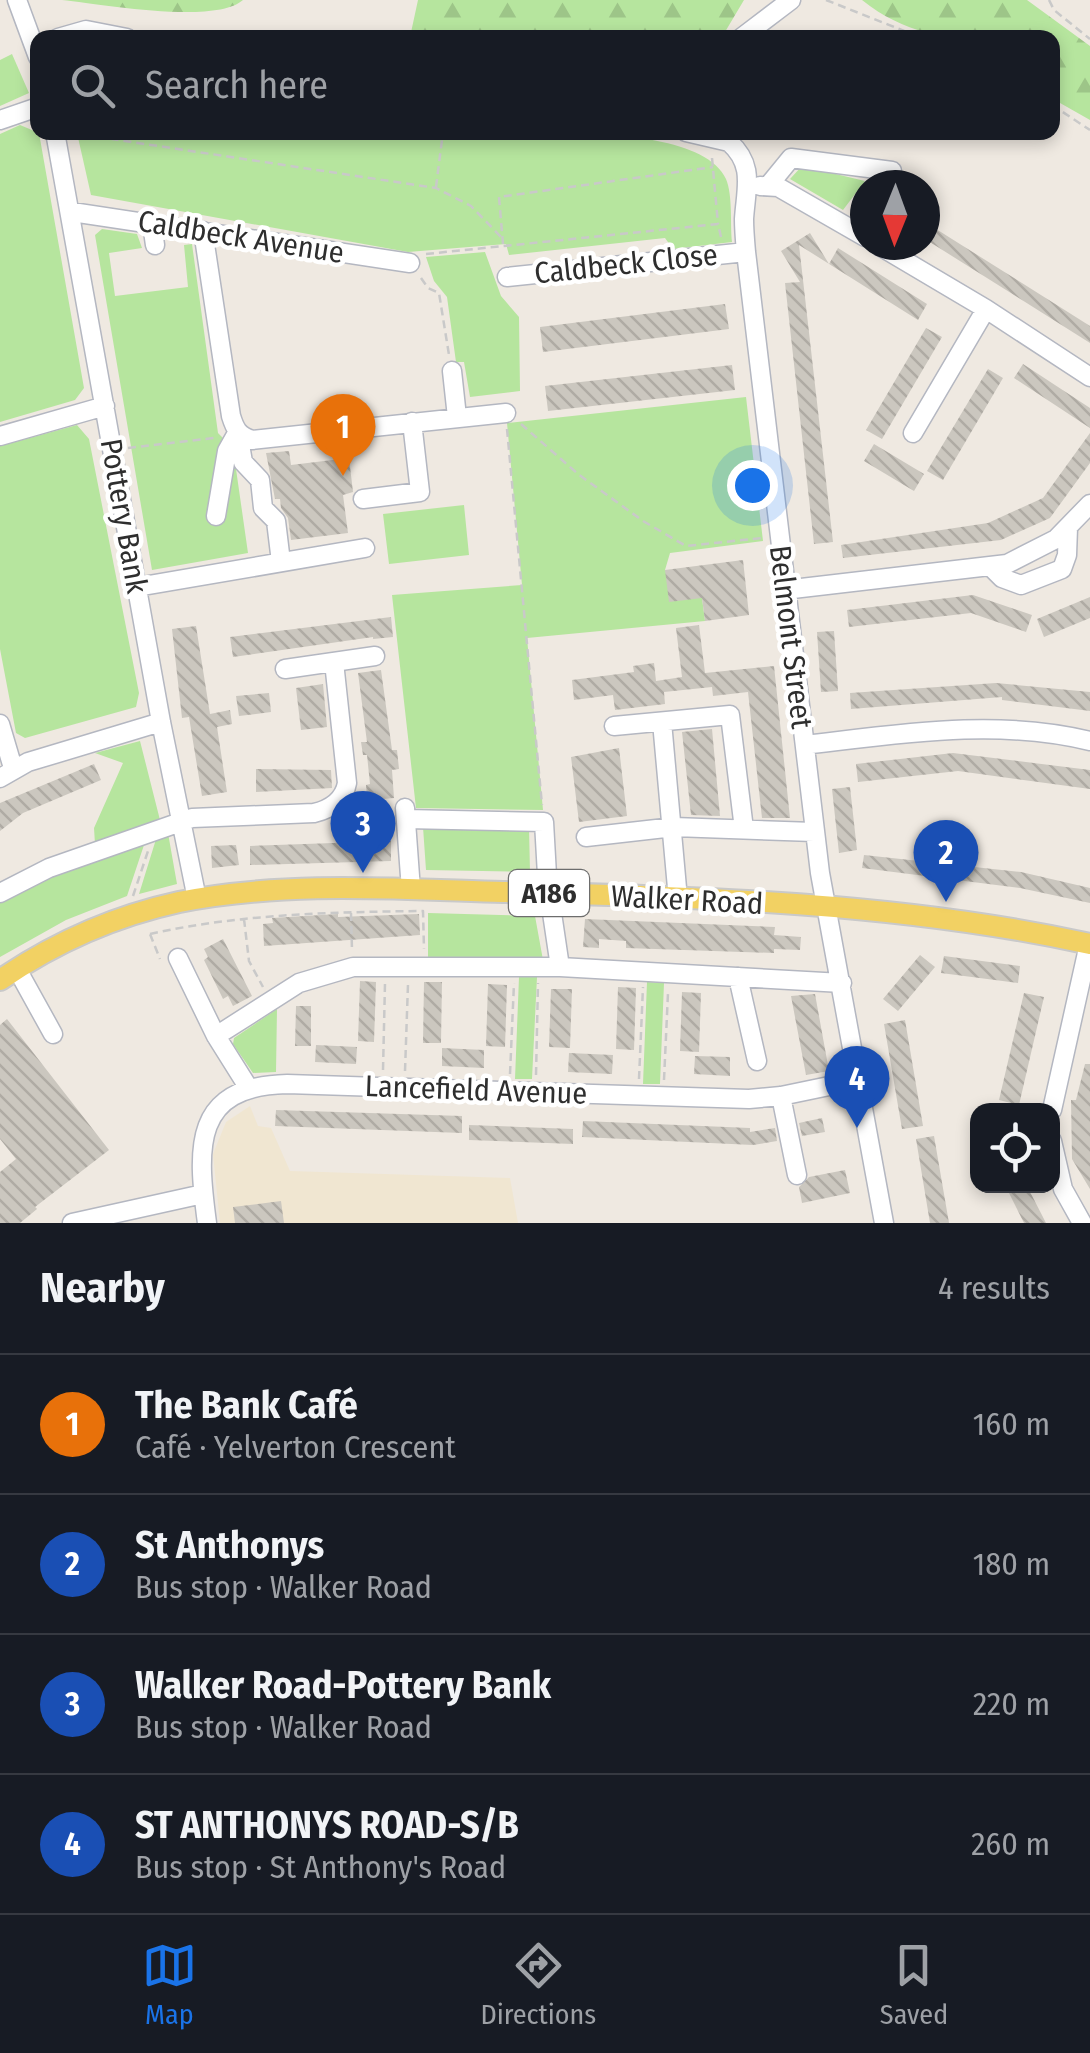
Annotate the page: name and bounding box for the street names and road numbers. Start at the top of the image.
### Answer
street label: Caldbeck Avenue [135,203,347,271]
street label: Caldbeck Close [533,236,719,292]
street label: Pottery Bank [93,436,155,596]
street label: Belmont Street [762,543,820,731]
road number: A186 [509,870,589,916]
street label: Walker Road [610,878,764,922]
street label: Lancefield Avenue [364,1068,588,1112]

